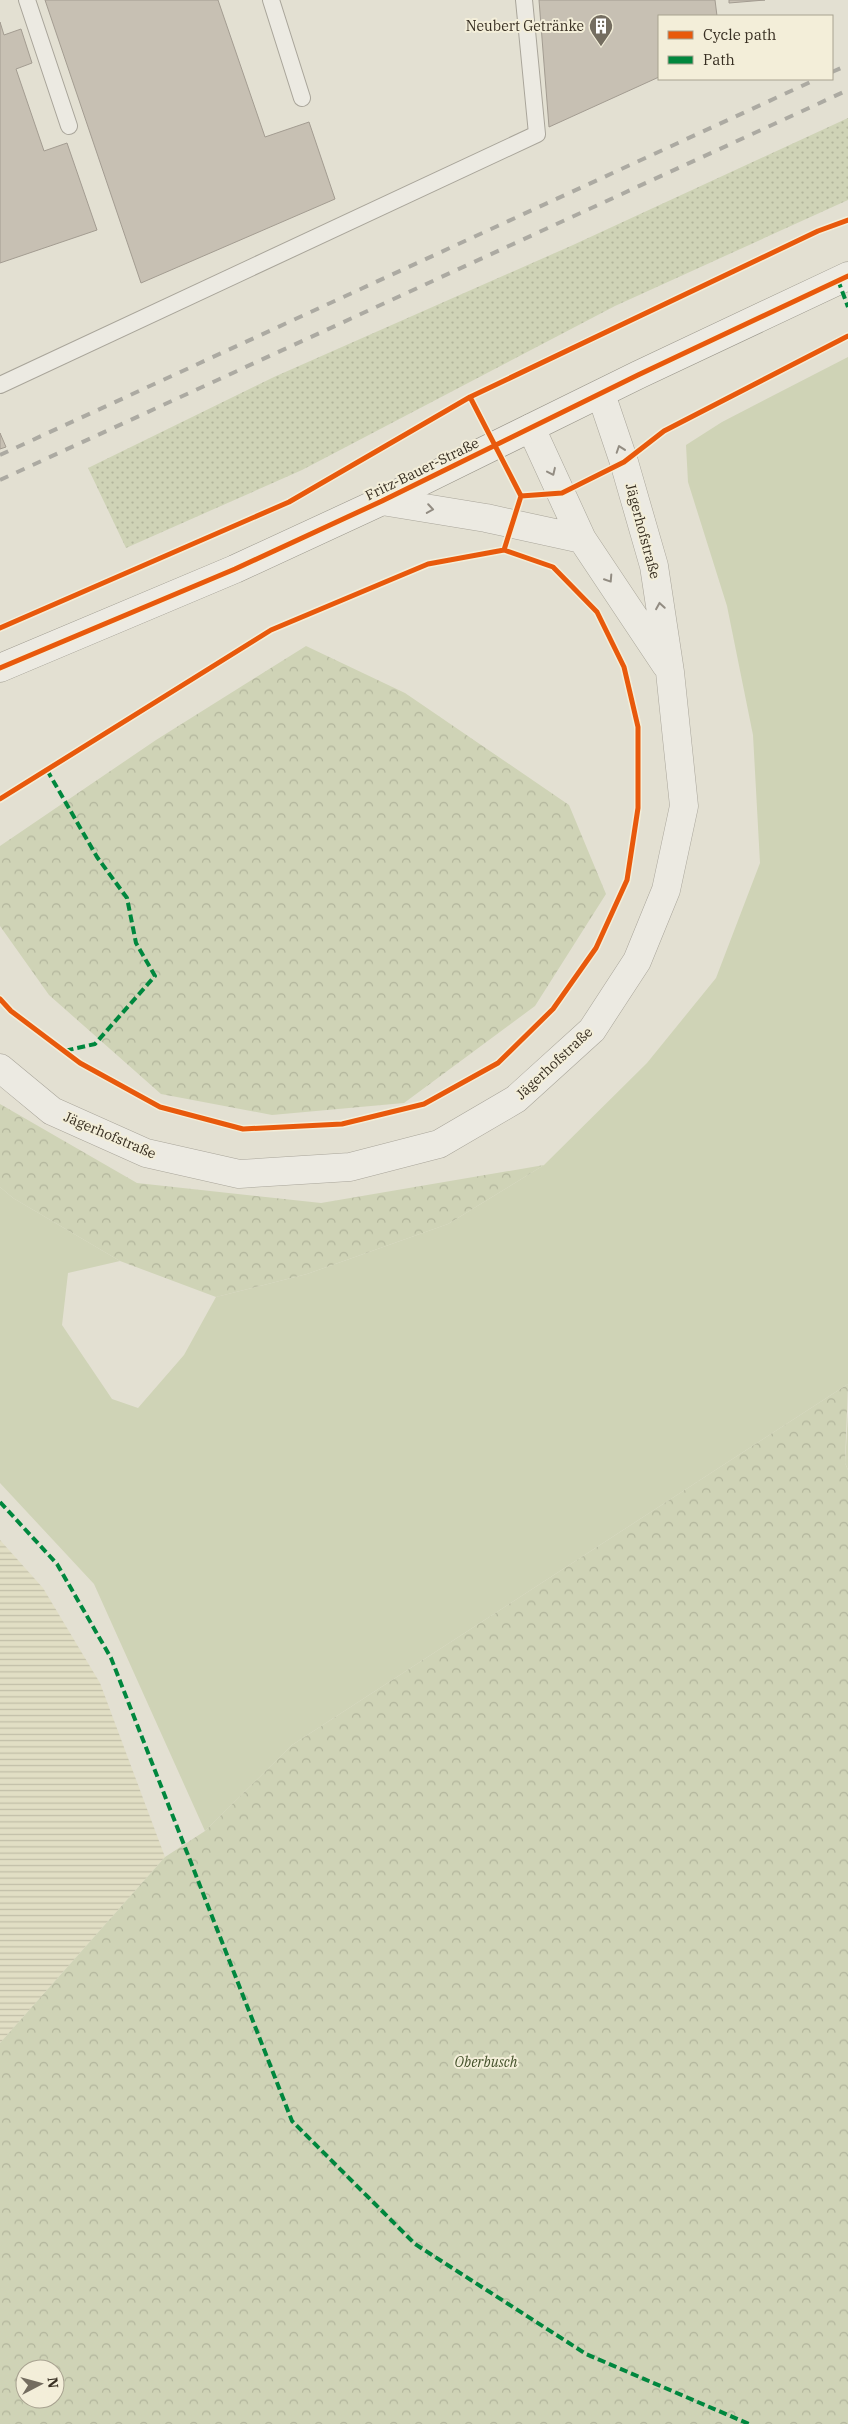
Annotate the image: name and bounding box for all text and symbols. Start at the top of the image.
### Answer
building icon: Neubert Getränke [588,13,614,47]
legend [658,15,833,80]
place label: Neubert Getränke [466,17,584,35]
text: Cycle path [703,25,776,44]
text: Path [703,50,735,69]
street label: Fritz-Bauer-Straße [362,434,482,504]
one-way arrow [616,445,626,454]
one-way arrow [546,467,556,476]
street label: Jägerhofstraße [622,481,664,581]
one-way arrow [426,503,434,514]
one-way arrow [603,574,612,583]
one-way arrow [655,602,666,610]
street label: Jägerhofstraße [512,1023,596,1103]
street label: Jägerhofstraße [61,1107,159,1163]
park label: Oberbusch [454,2053,518,2071]
north arrow [15,2359,65,2409]
text: N [43,2376,62,2389]

